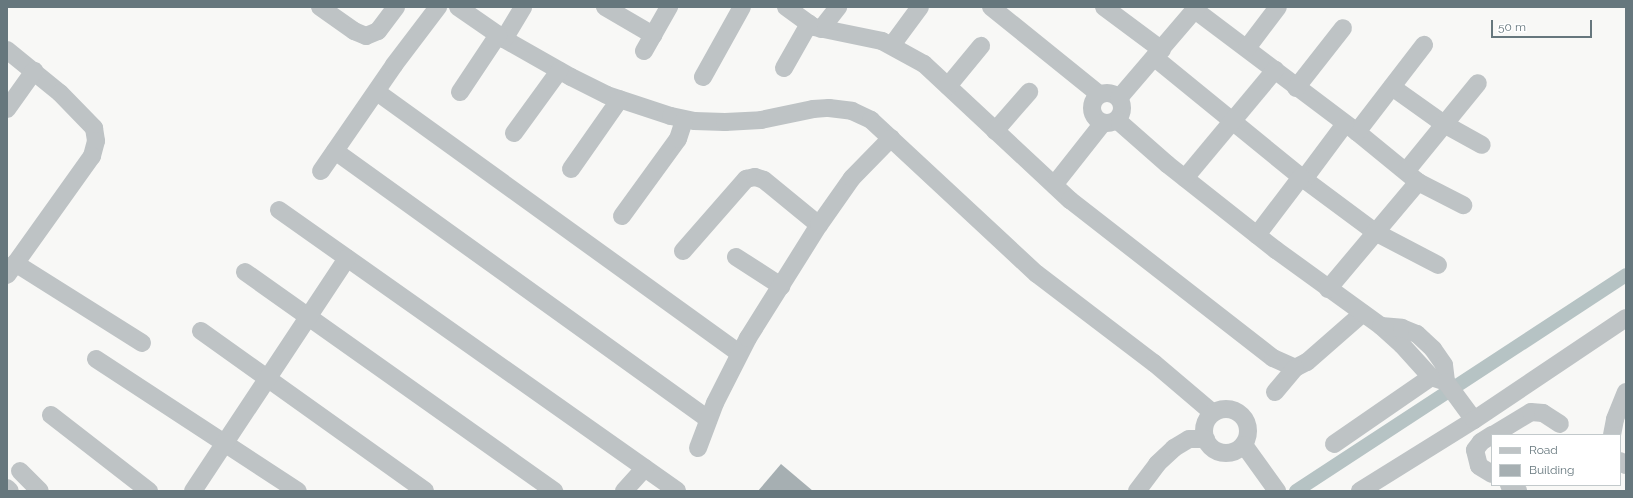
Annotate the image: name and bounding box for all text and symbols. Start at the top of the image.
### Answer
scale bar [1493,12,1594,38]
text: 50 m [1498,20,1526,34]
legend [1491,434,1621,486]
text: Road [1529,443,1558,457]
text: Building [1529,463,1575,477]

